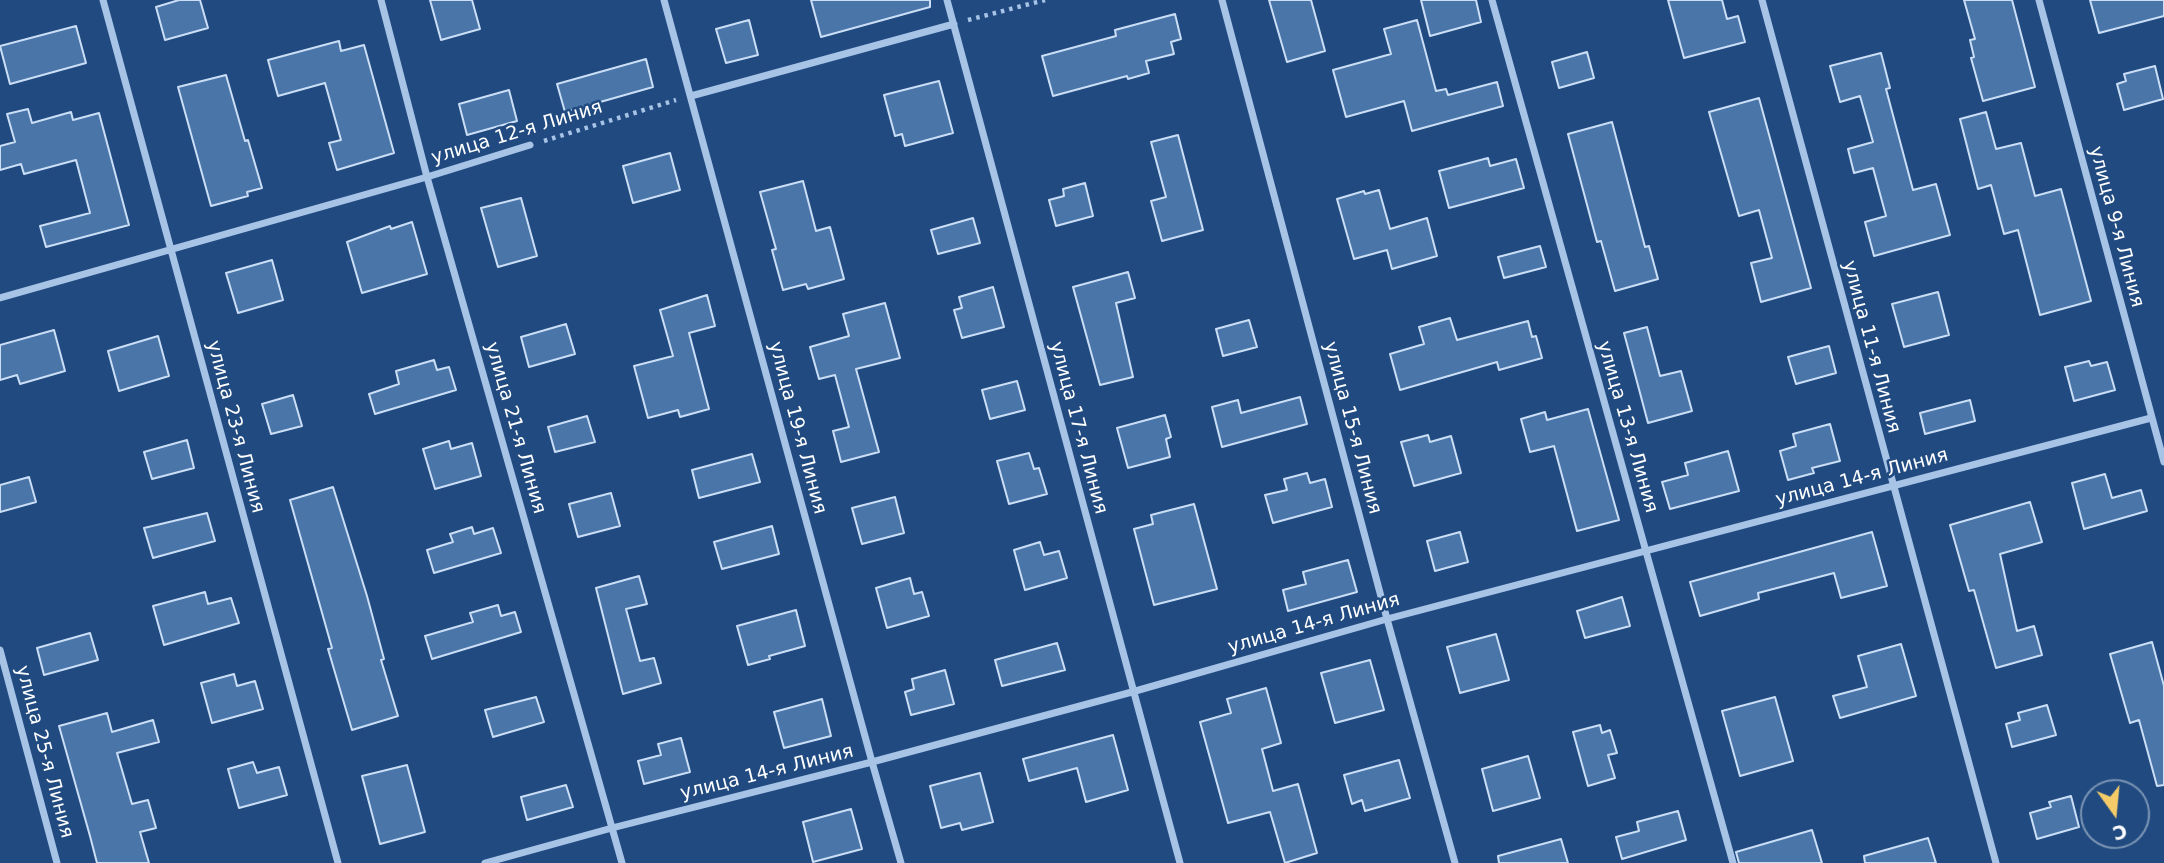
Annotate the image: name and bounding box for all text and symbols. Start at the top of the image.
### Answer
street label: улица 12-я Линия [429,96,605,170]
street label: улица 9-я Линия [2084,144,2148,310]
street label: улица 11-я Линия [1837,258,1905,436]
street label: улица 23-я Линия [201,338,269,516]
street label: улица 13-я Линия [1592,338,1662,516]
street label: улица 21-я Линия [480,339,550,517]
street label: улица 19-я Линия [763,339,831,517]
street label: улица 17-я Линия [1044,339,1112,517]
street label: улица 15-я Линия [1318,339,1386,517]
street label: улица 14-я Линия [1773,444,1951,512]
street label: улица 14-я Линия [1225,589,1403,659]
street label: улица 25-я Линия [10,663,78,841]
street label: улица 14-я Линия [678,740,856,806]
north arrow [2080,779,2150,849]
text: С [2110,820,2130,845]

